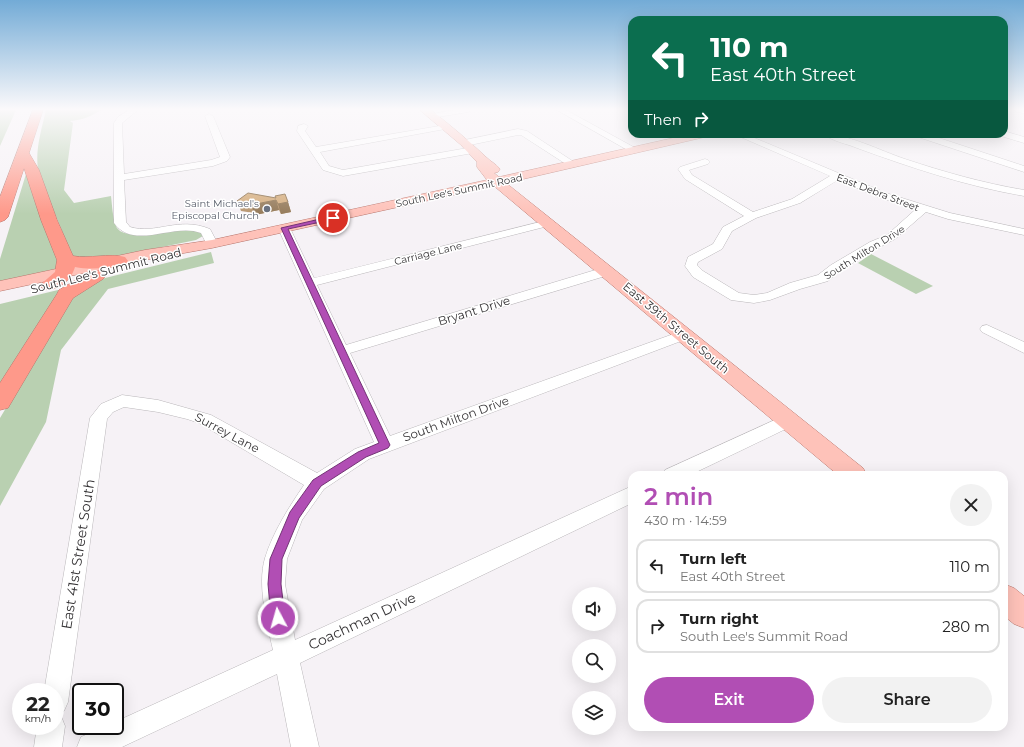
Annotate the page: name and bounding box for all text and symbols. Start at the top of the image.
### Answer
text: 110 m [710,30,788,64]
icon: left [644,32,696,84]
text: East 40th Street [710,64,856,86]
icon: right [690,108,712,130]
text: Then [644,110,682,129]
street label: South Lee's Summit Road [395,171,524,210]
street label: East Debra Street [835,171,921,214]
place label: Saint Michael's Episcopal Church [171,197,259,222]
pin [316,201,350,235]
marker: Saint Michael's Episcopal Church [262,204,272,214]
icon: arrive [322,207,344,229]
street label: South Milton Drive [821,222,907,283]
street label: Carriage Lane [393,239,463,268]
street label: South Lee's Summit Road [29,244,183,297]
street label: East 39th Street South [620,279,733,377]
street label: Bryant Drive [436,292,512,329]
street label: South Milton Drive [401,392,511,445]
street label: Surrey Lane [192,409,262,456]
street label: East 41st Street South [57,478,99,630]
text: 2 min [644,482,713,511]
button: close [950,484,992,526]
text: 430 m · 14:59 [644,512,727,528]
text: Turn left [680,549,747,568]
icon: left [646,555,668,577]
text: 110 m [949,557,990,576]
text: East 40th Street [680,568,785,584]
map controls [572,587,616,735]
button: sound [572,587,616,631]
street label: Coachman Drive [305,588,419,654]
position arrow [257,597,299,639]
text: Turn right [680,609,759,628]
icon: right [646,615,668,637]
text: 280 m [942,617,990,636]
text: South Lee's Summit Road [680,628,848,644]
button: search [572,639,616,683]
button: Exit [644,677,814,723]
button: Share [822,677,992,723]
speed limit sign: 30 [72,683,124,735]
button: layers [572,691,616,735]
text: 22 [26,692,50,716]
text: km/h [25,712,51,725]

